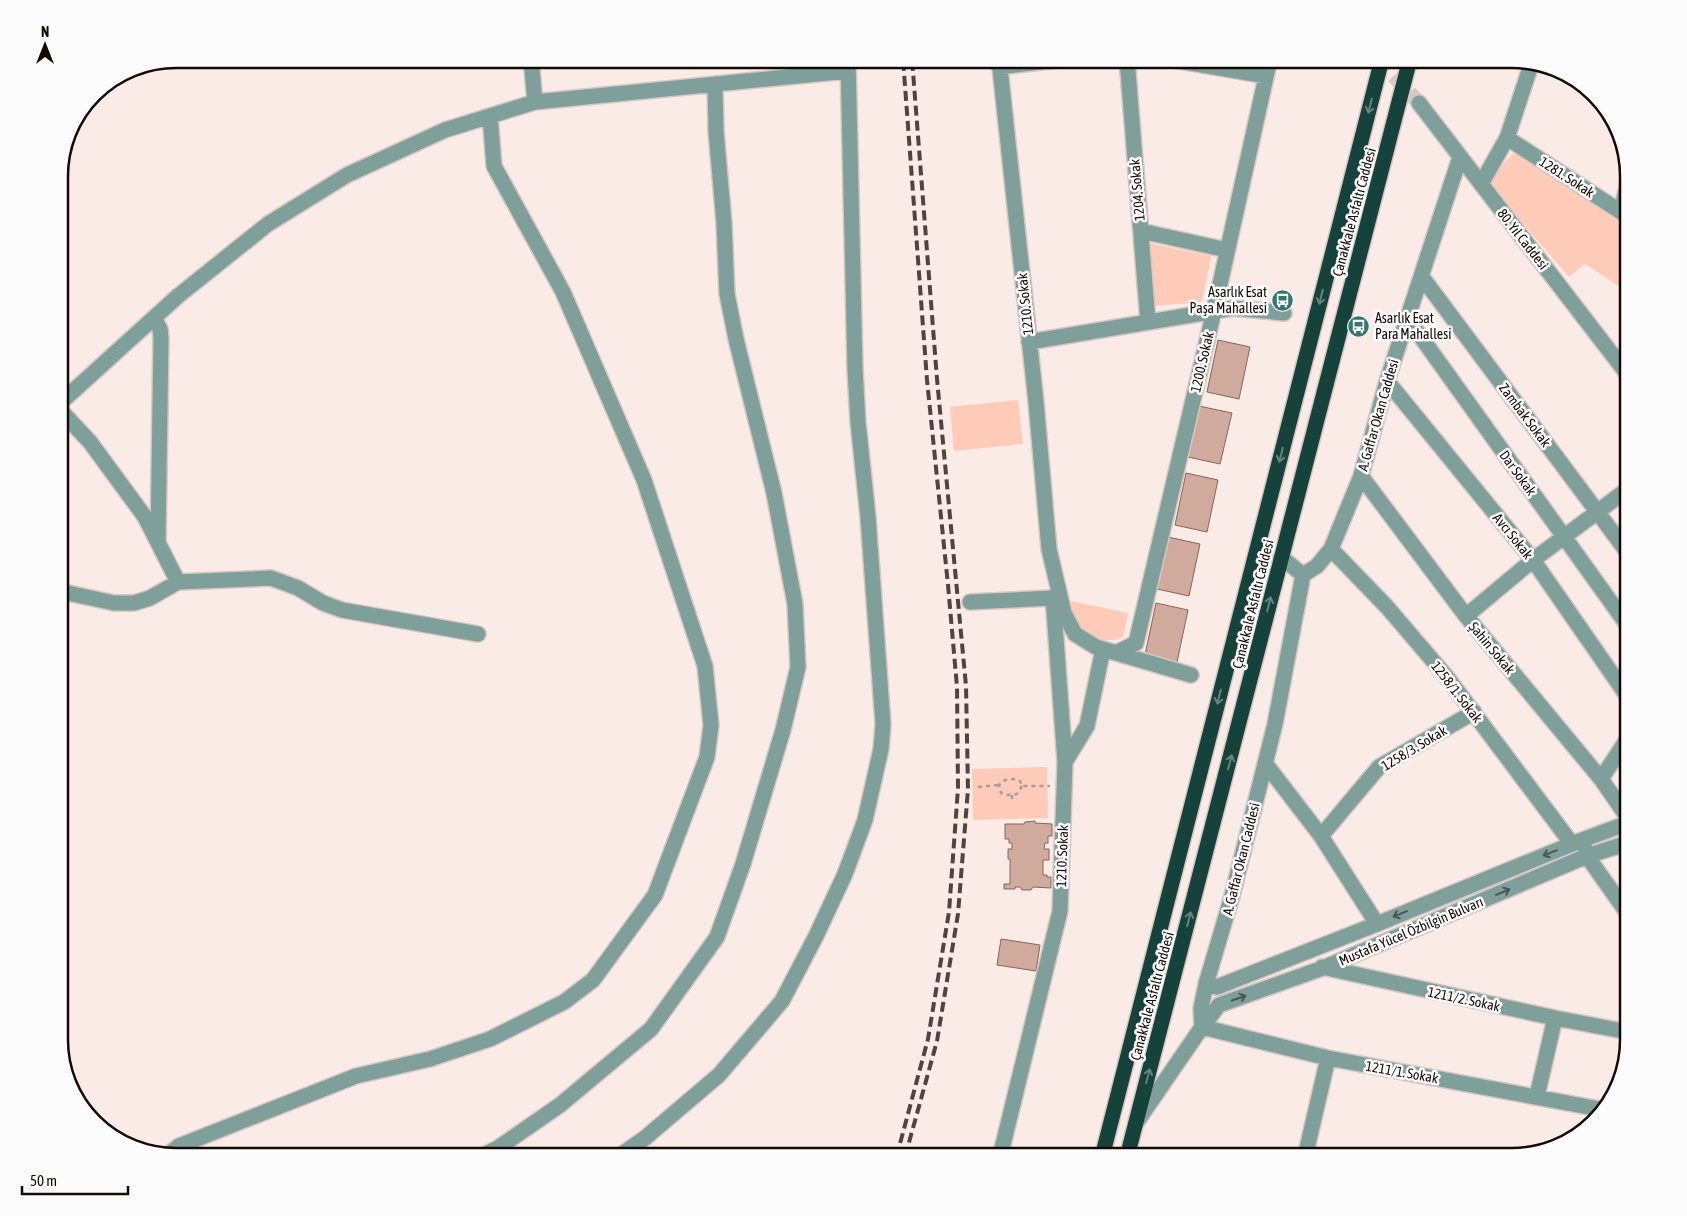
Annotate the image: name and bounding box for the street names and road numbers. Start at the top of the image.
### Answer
street label: Çanakkale Asfaltı Caddesi [1329,146,1379,278]
street label: 1281. Sokak [1537,153,1597,201]
street label: 1204. Sokak [1126,158,1148,222]
street label: 80. Yıl Caddesi [1494,205,1552,273]
street label: 1210. Sokak [1014,272,1036,336]
street label: 1200. Sokak [1187,330,1217,394]
street label: A. Gaffar Okan Caddesi [1354,357,1402,473]
street label: Zambak Sokak [1496,380,1554,450]
street label: Dar Sokak [1496,447,1540,499]
street label: Avcı Sokak [1490,510,1536,562]
street label: Çanakkale Asfaltı Caddesi [1229,538,1277,670]
street label: Şahin Sokak [1466,619,1518,677]
street label: 1258/1. Sokak [1428,658,1486,726]
street label: 1258/3. Sokak [1378,722,1450,774]
street label: A. Gaffar Okan Caddesi [1219,801,1263,917]
street label: 1210. Sokak [1053,825,1071,887]
street label: Mustafa Yücel Özbilgin Bulvarı [1337,893,1485,969]
street label: Çanakkale Asfaltı Caddesi [1127,930,1177,1062]
street label: 1211/2. Sokak [1426,984,1502,1014]
street label: 1211/1. Sokak [1364,1058,1440,1086]

